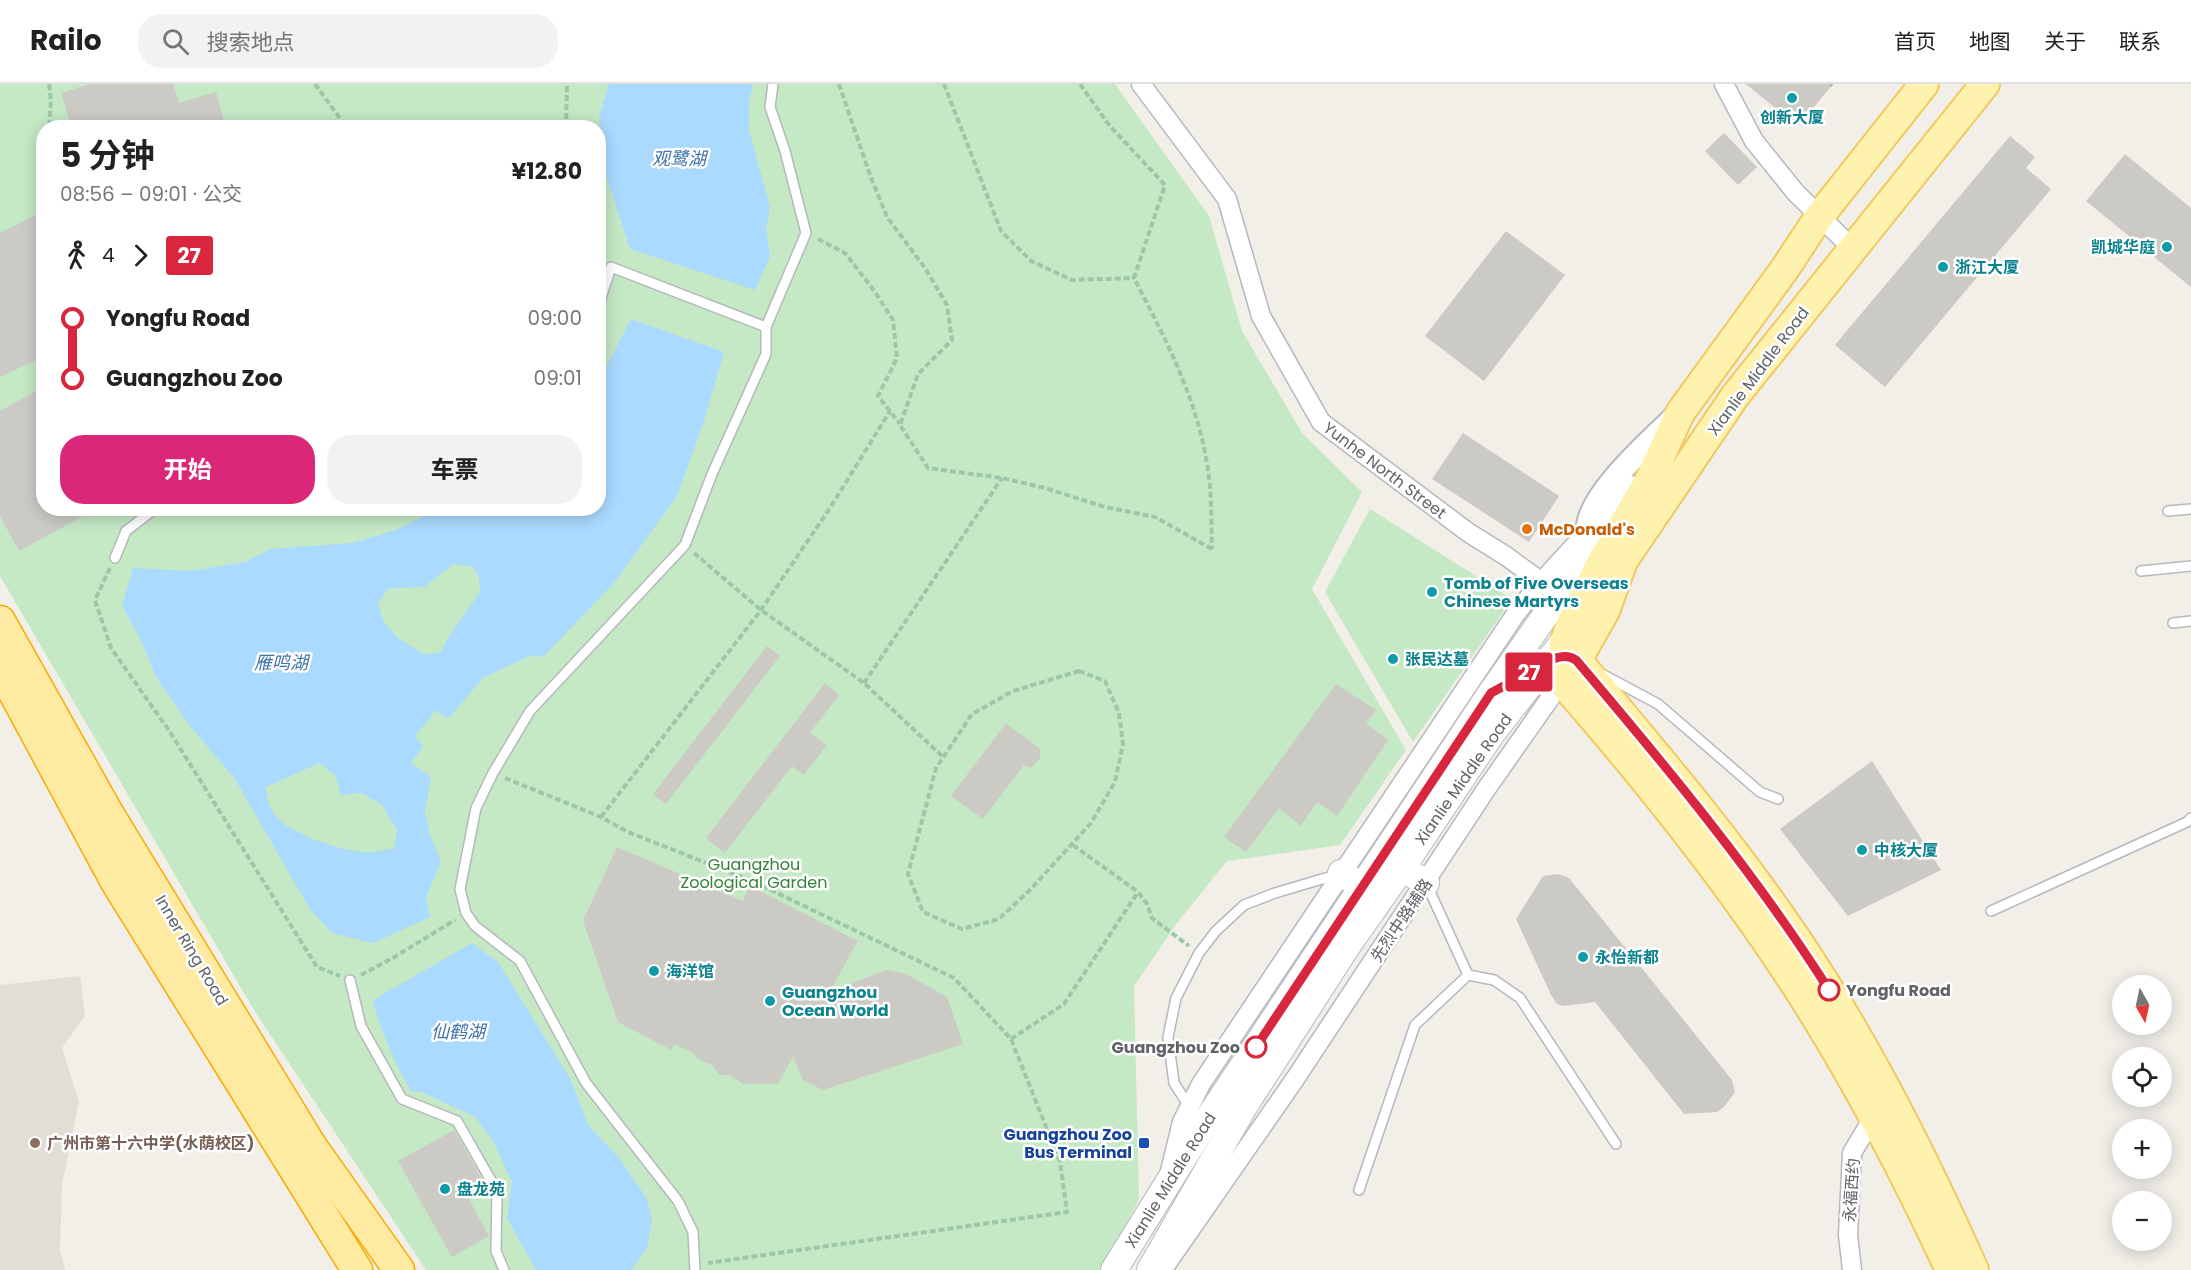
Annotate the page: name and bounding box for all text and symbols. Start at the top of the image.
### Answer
search box [138,14,558,68]
text: Railo [30,21,102,60]
icon: search [159,25,192,58]
text: 搜索地点 [207,27,295,58]
text: 首页 [1894,27,1936,56]
text: 地图 [1969,27,2011,56]
text: 关于 [2044,27,2086,56]
text: 联系 [2119,27,2161,56]
marker: 创新大厦 [1785,91,1799,105]
place label: 创新大厦 [1760,106,1824,129]
text: 5 分钟 [60,132,154,179]
water label: 观鹭湖 [652,146,709,171]
text: ¥12.80 [512,156,582,187]
text: 08:56 – 09:01 · 公交 [60,180,242,208]
place label: 凯城华庭 [2091,236,2155,259]
icon: walk [60,239,93,272]
icon: forward [124,239,157,272]
marker: 凯城华庭 [2160,240,2174,254]
text: 4 [102,241,115,269]
text: 27 [178,241,201,270]
place label: 浙江大厦 [1955,256,2019,279]
marker: 浙江大厦 [1936,260,1950,274]
street label: Xianlie Middle Road [1702,302,1815,441]
text: Yongfu Road [106,303,250,334]
text: 09:00 [527,304,582,332]
text: Guangzhou Zoo [106,363,283,394]
text: 09:01 [534,364,582,392]
street label: Yunhe North Street [1318,416,1451,524]
button: 开始 [60,435,315,504]
button: 车票 [327,435,582,504]
place label: McDonald's [1539,518,1635,541]
marker: McDonald's [1520,522,1534,536]
place label: Tomb of Five Overseas Chinese Martyrs [1444,572,1629,613]
marker: Tomb of Five Overseas Chinese Martyrs [1425,585,1439,599]
place label: 张民达墓 [1405,648,1469,671]
water label: 雁鸣湖 [254,650,311,675]
marker: 张民达墓 [1386,652,1400,666]
line badge: 27 [1502,652,1556,692]
text: 27 [1517,658,1541,687]
street label: Xianlie Middle Road [1409,709,1518,850]
place label: 中核大厦 [1874,839,1938,862]
marker: 中核大厦 [1855,843,1869,857]
park label: Guangzhou Zoological Garden [680,853,828,894]
street label: 先烈中路辅路 [1365,874,1438,967]
street label: Inner Ring Road [149,891,234,1010]
place label: 永怡新都 [1595,946,1659,969]
marker: 永怡新都 [1576,950,1590,964]
place label: 海洋馆 [666,960,714,983]
marker: 海洋馆 [647,964,661,978]
north arrow [2112,975,2172,1035]
map controls [2112,975,2172,1251]
marker: Yongfu Road [1818,979,1840,1001]
place label: Yongfu Road [1846,979,1951,1002]
place label: Guangzhou Ocean World [782,981,889,1022]
marker: Guangzhou Ocean World [763,994,777,1008]
water label: 仙鹤湖 [431,1019,488,1044]
place label: Guangzhou Zoo [1112,1036,1240,1059]
marker: Guangzhou Zoo [1245,1036,1267,1058]
button: locate [2112,1047,2172,1107]
street label: Xianlie Middle Road [1119,1108,1222,1253]
button: + [2112,1119,2172,1179]
place label: Guangzhou Zoo Bus Terminal [1004,1123,1132,1164]
place label: 广州市第十六中学(水荫校区) [47,1132,254,1155]
marker: 广州市第十六中学(水荫校区) [28,1136,42,1150]
marker: Guangzhou Zoo Bus Terminal [1137,1136,1151,1150]
street label: 永福西约 [1838,1157,1865,1223]
place label: 盘龙苑 [457,1178,505,1201]
marker: 盘龙苑 [438,1182,452,1196]
button: − [2112,1191,2172,1251]

